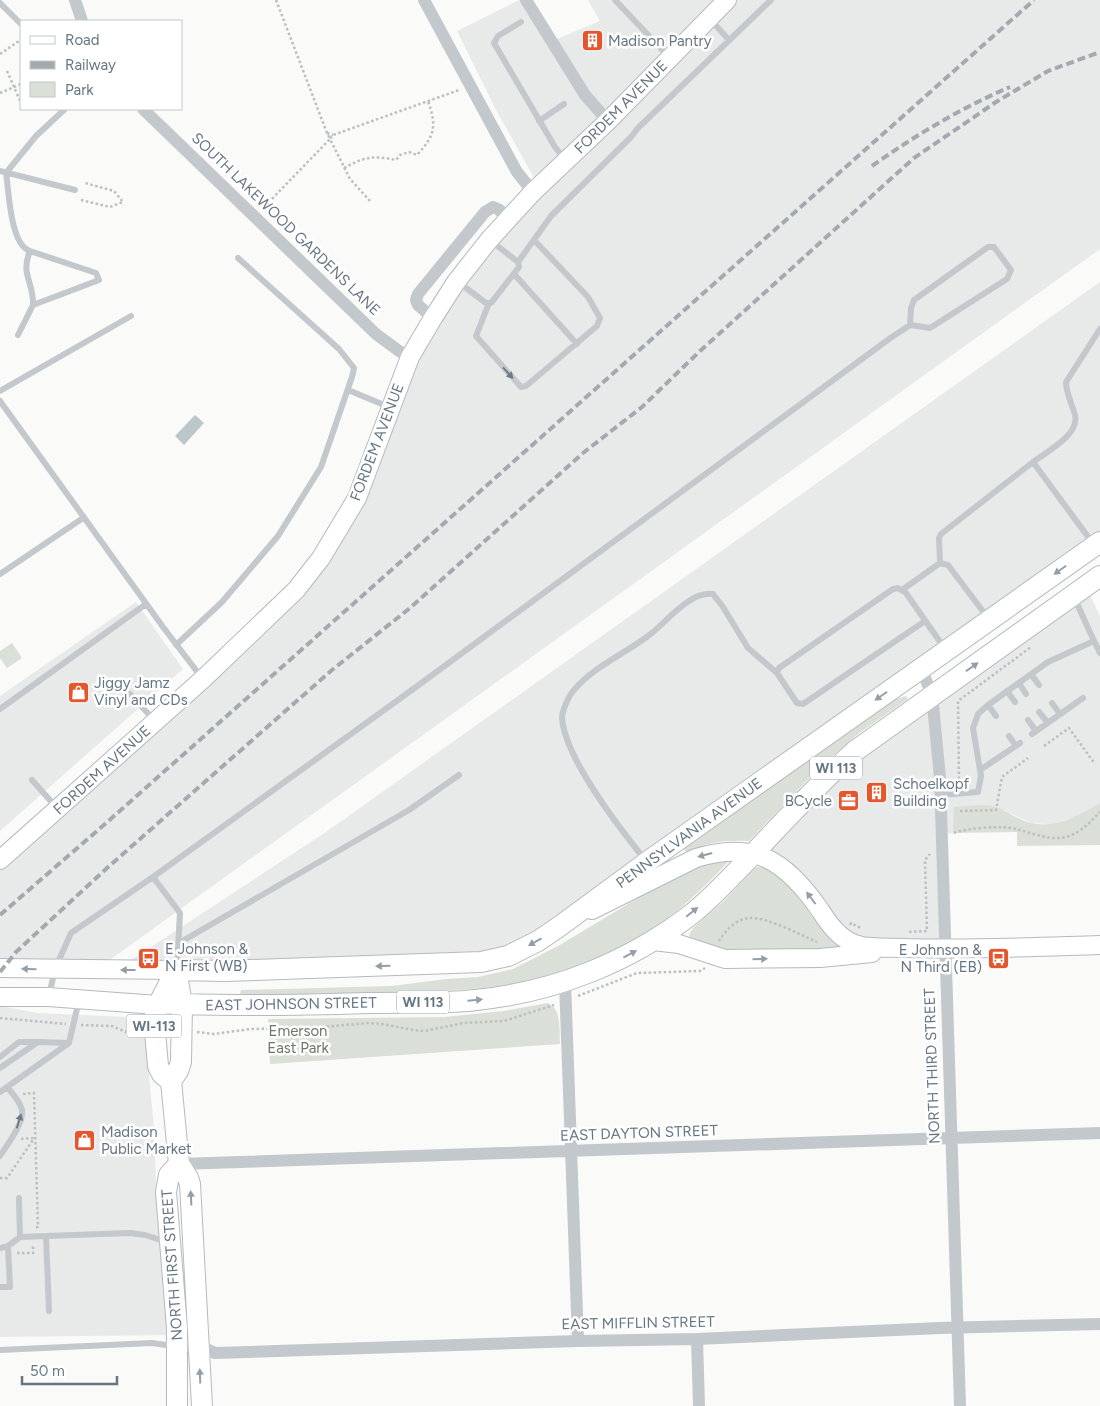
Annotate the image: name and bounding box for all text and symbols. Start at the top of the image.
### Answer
legend [20,20,182,110]
building icon: Madison Pantry [580,29,604,53]
text: Road [65,31,100,49]
place label: Madison Pantry [608,32,712,50]
text: Railway [65,56,116,74]
street label: FORDEM AVENUE [571,57,671,157]
text: Park [65,81,94,99]
street label: SOUTH LAKEWOOD GARDENS LANE [188,129,384,319]
one-way arrow [502,367,514,379]
street label: FORDEM AVENUE [346,381,408,503]
one-way arrow [1053,565,1067,575]
one-way arrow [965,662,979,672]
place label: Jiggy Jamz Vinyl and CDs [94,674,188,709]
shop icon: Jiggy Jamz Vinyl and CDs [66,680,90,704]
one-way arrow [874,691,888,701]
street label: FORDEM AVENUE [50,722,154,818]
road number: WI 113 [810,756,862,780]
street label: PENNSYLVANIA AVENUE [612,774,766,892]
place label: Schoelkopf Building [893,775,970,810]
building icon: Schoelkopf Building [865,781,889,805]
office icon: BCycle [836,789,860,813]
place label: BCycle [785,792,832,810]
one-way arrow [697,851,712,859]
one-way arrow [806,892,817,905]
one-way arrow [686,907,699,918]
one-way arrow [528,938,541,947]
place label: E Johnson & N First (WB) [165,940,249,975]
place label: E Johnson & N Third (EB) [899,941,982,976]
bus stop icon: E Johnson & N First (WB) [137,946,161,970]
bus stop icon: E Johnson & N Third (EB) [986,947,1010,971]
one-way arrow [623,949,636,958]
one-way arrow [752,954,768,962]
one-way arrow [375,962,391,970]
one-way arrow [21,965,37,973]
one-way arrow [119,966,135,974]
street label: NORTH THIRD STREET [920,987,944,1144]
road number: WI 113 [397,990,449,1014]
street label: EAST JOHNSON STREET [205,993,378,1014]
one-way arrow [467,995,483,1003]
road number: WI-113 [126,1014,182,1038]
park label: Emerson East Park [267,1022,329,1057]
one-way arrow [16,1114,24,1129]
street label: EAST DAYTON STREET [560,1121,719,1145]
place label: Madison Public Market [101,1123,192,1158]
shop icon: Madison Public Market [73,1129,97,1153]
street label: NORTH FIRST STREET [158,1188,186,1341]
one-way arrow [187,1190,195,1206]
street label: EAST MIFFLIN STREET [561,1313,716,1333]
scale bar [22,1354,118,1386]
text: 50 m [30,1362,65,1380]
one-way arrow [196,1368,204,1384]

